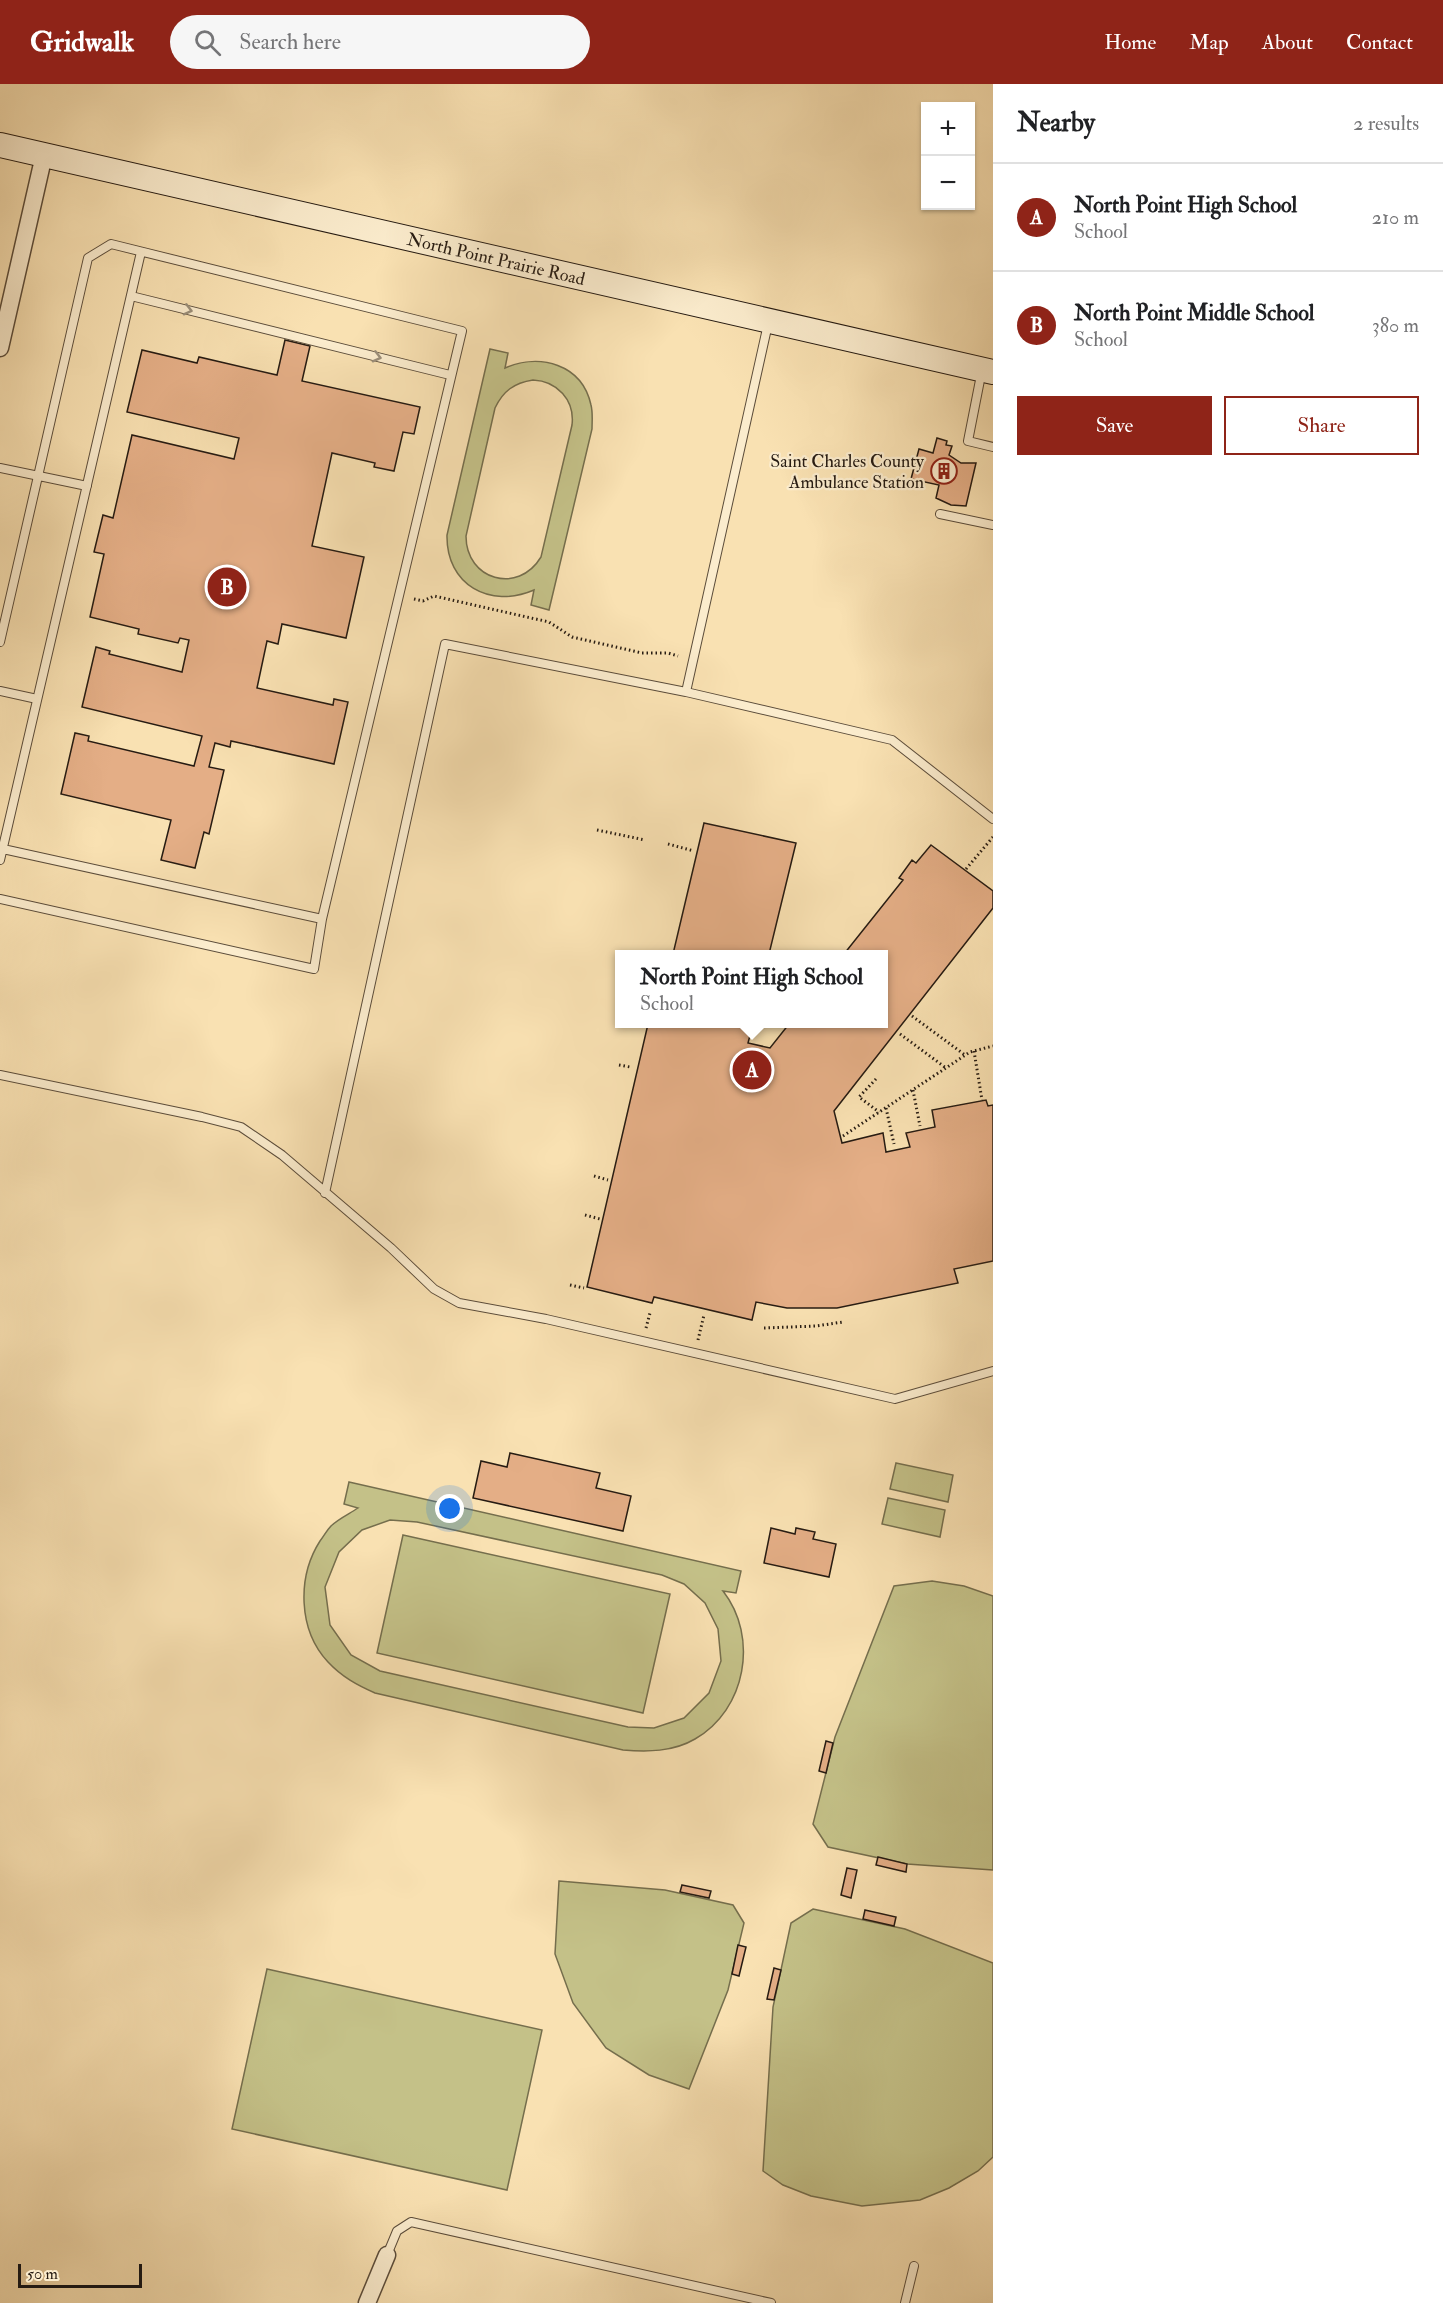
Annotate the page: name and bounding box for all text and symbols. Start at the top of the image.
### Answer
search box [170,15,590,69]
text: Gridwalk [30,25,134,60]
icon: search [191,26,224,59]
text: Search here [239,28,341,56]
text: Home [1104,29,1156,56]
text: Map [1189,29,1229,56]
text: About [1262,29,1313,56]
text: Contact [1346,29,1413,56]
map controls [921,102,975,210]
button: + [921,102,975,156]
text: Nearby [1017,107,1095,139]
text: 2 results [1353,111,1419,136]
button: − [921,156,975,210]
text: North Point High School [1074,191,1297,219]
text: A [1030,205,1043,230]
text: 210 m [1372,205,1419,230]
text: School [1074,219,1128,244]
street label: North Point Prairie Road [405,228,587,291]
text: North Point Middle School [1074,299,1314,327]
one-way arrow [183,303,193,316]
text: B [1030,313,1043,338]
text: 380 m [1372,313,1419,338]
text: School [1074,327,1128,352]
one-way arrow [372,350,382,363]
button: Save [1017,396,1212,455]
button: Share [1224,396,1419,455]
place label: Saint Charles County Ambulance Station [770,450,925,494]
building icon: Saint Charles County Ambulance Station [929,456,959,486]
pin: B [208,564,246,610]
popup [615,950,888,1028]
text: North Point High School [640,963,863,991]
text: School [640,991,694,1016]
pin: A [732,1048,771,1092]
your location [435,1494,464,1523]
scale bar [18,2261,142,2288]
text: 50 m [27,2264,58,2284]

